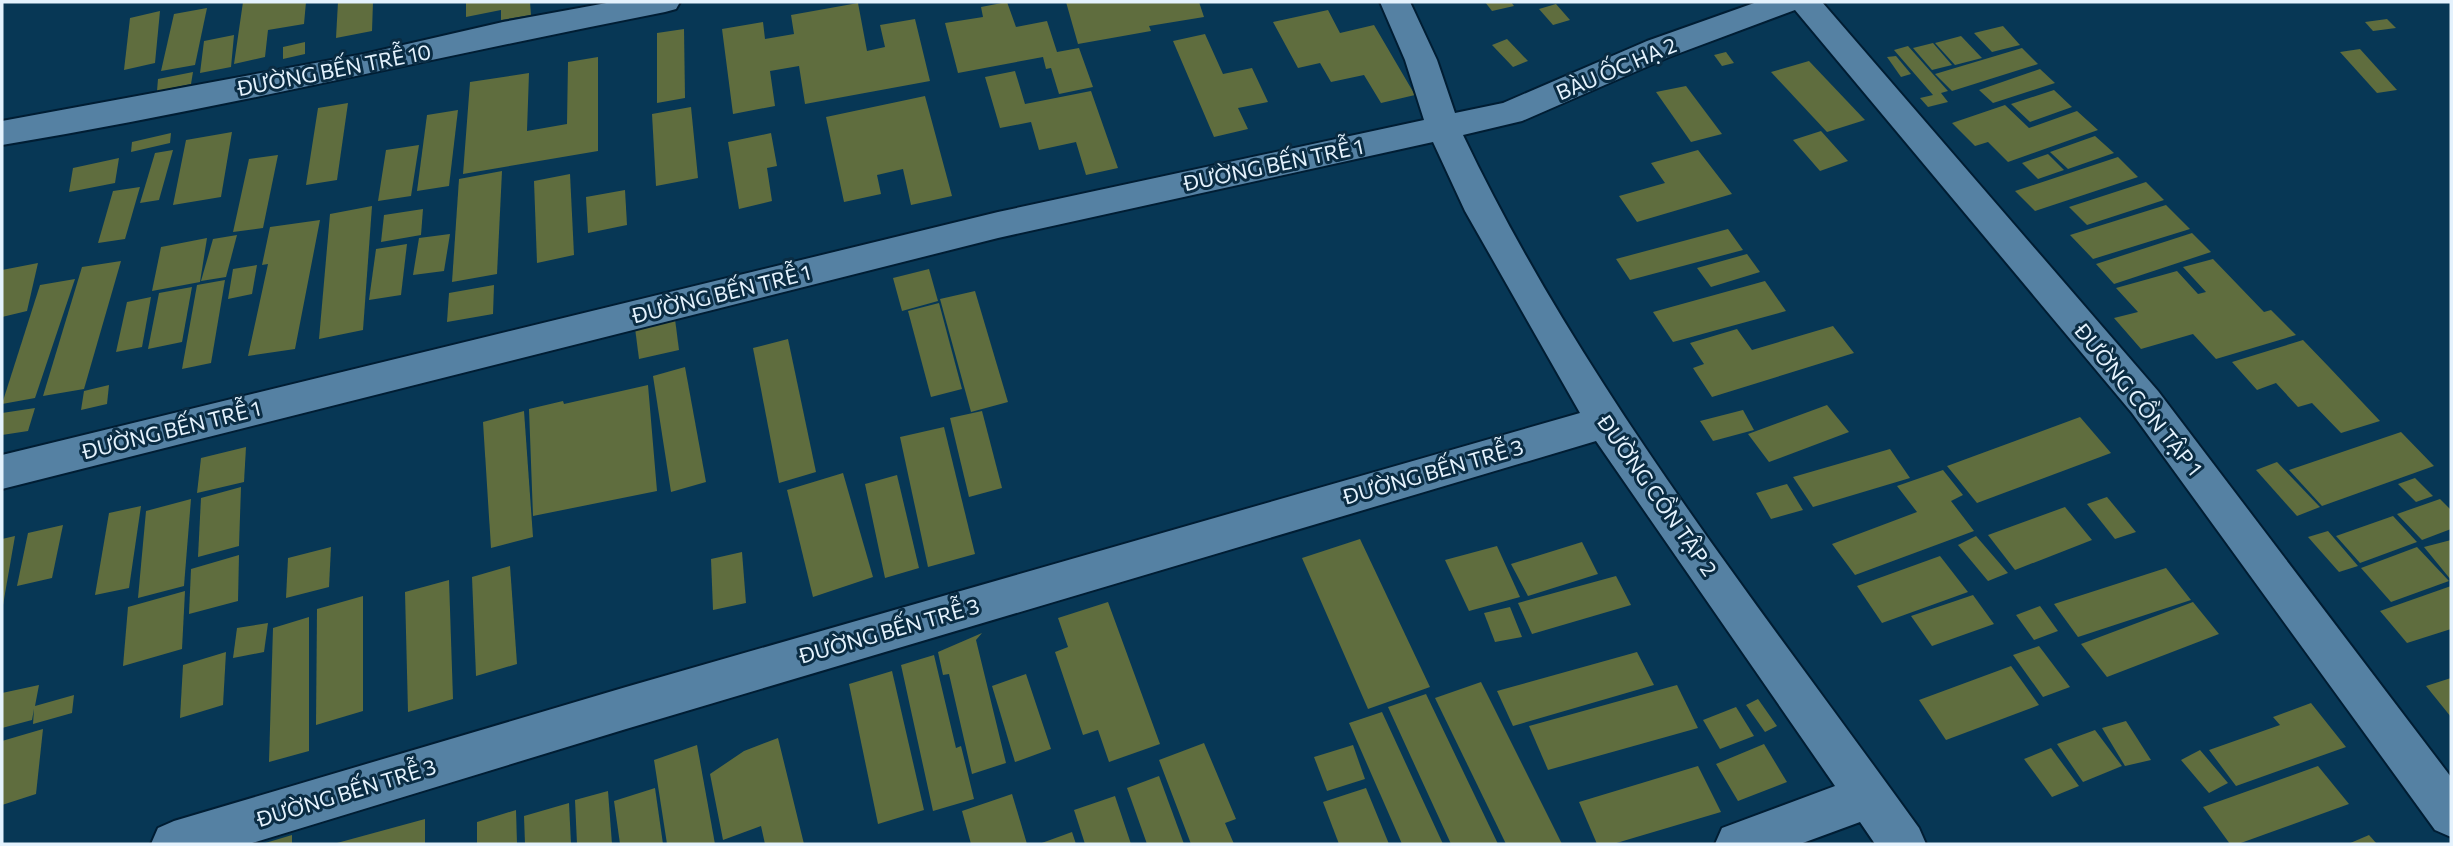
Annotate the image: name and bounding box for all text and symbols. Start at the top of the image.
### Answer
street label: BÀU ỐC HẠ 2 [1551,29,1680,105]
street label: ĐƯỜNG BẾN TRỄ 10 [233,34,433,100]
street label: ĐƯỜNG BẾN TRỄ 1 [1179,129,1365,195]
street label: ĐƯỜNG BẾN TRỄ 1 [627,255,813,328]
street label: ĐƯỜNG CỒN TẬP 1 [2069,315,2210,480]
street label: ĐƯỜNG BẾN TRỄ 1 [77,391,263,464]
street label: ĐƯỜNG CỒN TẬP 2 [1592,407,1725,580]
street label: ĐƯỜNG BẾN TRỄ 3 [1338,429,1526,509]
street label: ĐƯỜNG BẾN TRỄ 3 [794,588,982,668]
street label: ĐƯỜNG BẾN TRỄ 3 [251,749,439,831]

